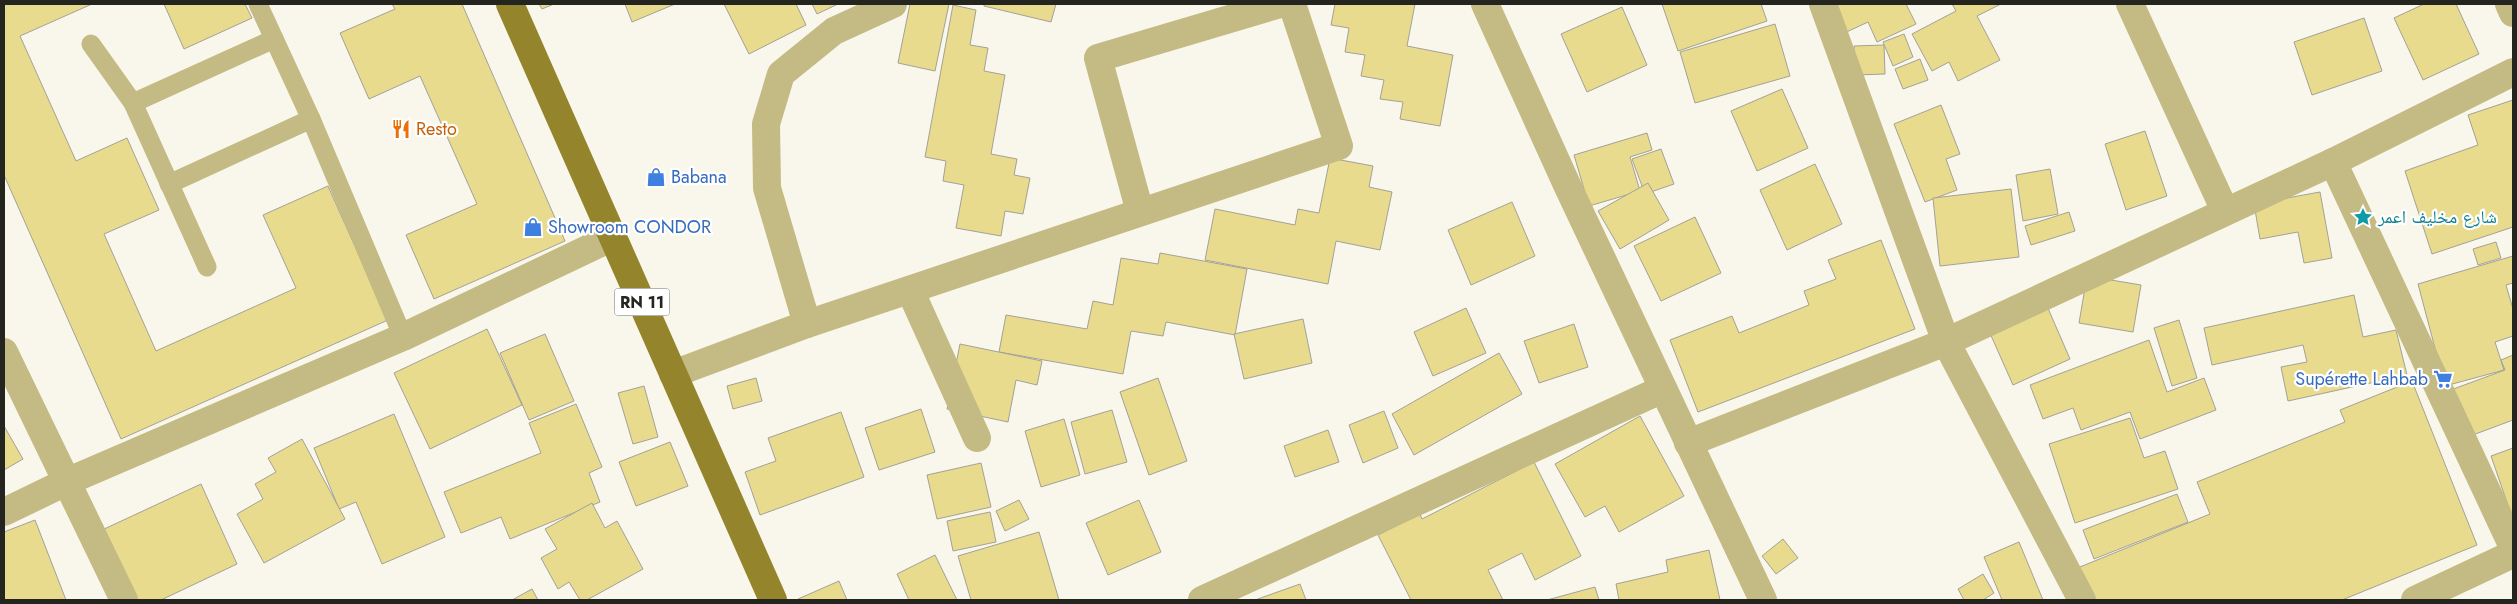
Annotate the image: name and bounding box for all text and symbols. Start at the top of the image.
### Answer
place label: Resto [416,116,457,142]
restaurant icon: Resto [390,118,412,140]
place label: Babana [671,164,727,190]
shop icon: Babana [645,166,667,188]
place label: شارع مخليف اعمر [2377,204,2497,230]
place icon: شارع مخليف اعمر [2352,206,2374,228]
place label: Showroom CONDOR [548,214,711,240]
shop icon: Showroom CONDOR [522,216,544,238]
road number: RN 11 [614,288,670,316]
place label: Supérette Lahbab [2295,366,2428,392]
supermarket icon: Supérette Lahbab [2432,368,2454,390]

